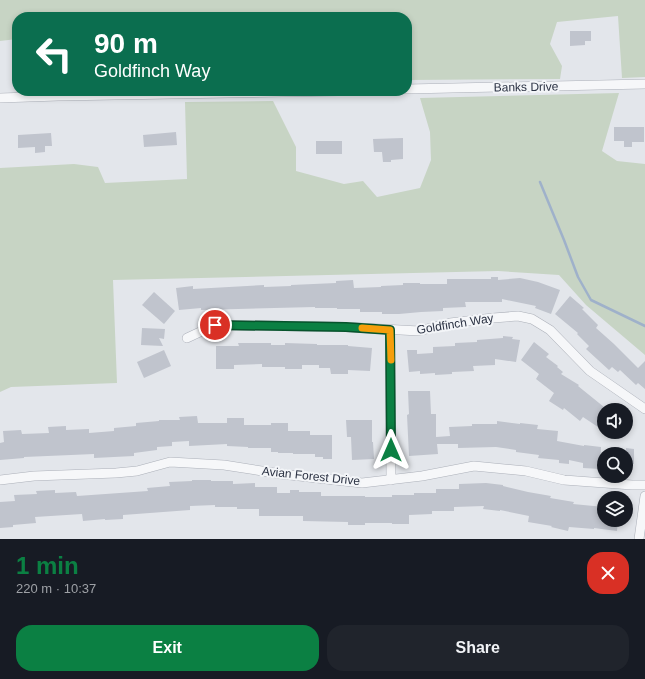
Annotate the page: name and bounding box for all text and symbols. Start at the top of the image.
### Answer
icon: left [28,28,80,80]
text: 90 m [94,28,158,59]
text: Goldfinch Way [94,61,210,81]
street label: Banks Drive [494,79,559,95]
pin [198,308,232,342]
street label: Goldfinch Way [416,311,494,337]
icon: arrive [204,314,226,336]
map controls [597,403,633,527]
button: sound [597,403,633,439]
position arrow [370,429,412,471]
button: search [597,447,633,483]
street label: Avian Forest Drive [261,464,361,488]
button: layers [597,491,633,527]
text: 1 min [16,552,79,579]
button: close [587,552,629,594]
text: 220 m · 10:37 [16,581,96,596]
button: Exit [16,625,319,671]
button: Share [327,625,629,671]

